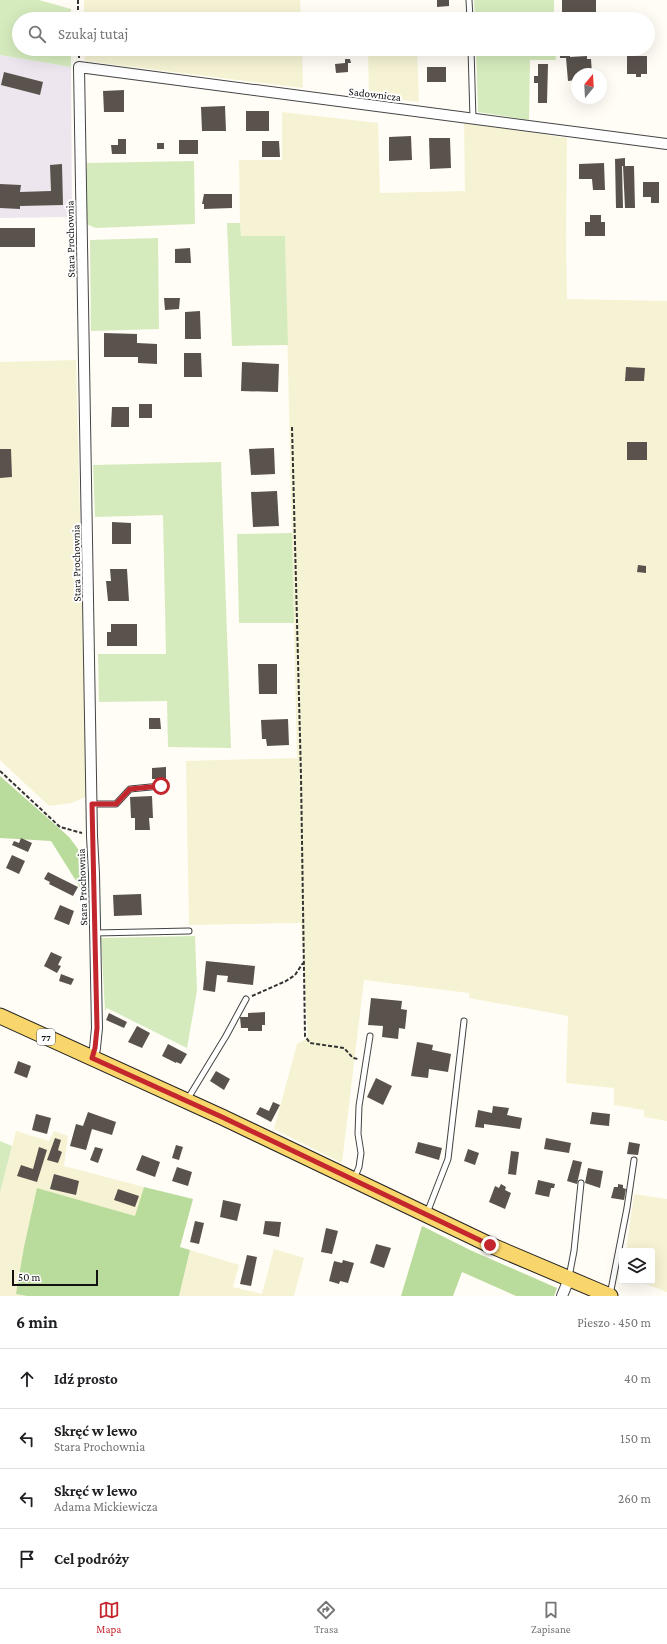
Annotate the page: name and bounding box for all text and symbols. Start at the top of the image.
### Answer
search box [12,12,655,56]
icon: search [26,23,48,45]
text: Szukaj tutaj [58,26,128,42]
north arrow [571,68,607,104]
street label: Sadownicza [348,85,402,103]
street label: Stara Prochownia [63,200,77,278]
street label: Stara Prochownia [69,524,83,602]
route start [152,777,170,795]
street label: Stara Prochownia [75,848,89,926]
road number: 77 [37,1029,55,1045]
route end [481,1236,499,1254]
map controls [619,1248,655,1284]
button: layers [619,1248,655,1284]
scale bar [12,1268,98,1287]
text: 50 m [18,1271,40,1283]
text: 6 min [16,1313,58,1332]
text: Pieszo · 450 m [577,1315,651,1330]
icon: ahead [16,1368,38,1390]
text: Idź prosto [54,1371,118,1387]
text: 40 m [624,1371,651,1386]
text: Skręć w lewo [54,1423,137,1439]
icon: left [16,1428,38,1450]
text: 150 m [620,1431,651,1446]
text: Stara Prochownia [54,1439,145,1454]
text: Skręć w lewo [54,1483,137,1499]
icon: left [16,1488,38,1510]
text: 260 m [618,1491,651,1506]
text: Adama Mickiewicza [54,1499,158,1514]
icon: arrive [16,1548,38,1570]
text: Cel podróży [54,1551,129,1567]
tab: Mapa [96,1599,121,1635]
tab: Trasa [314,1599,338,1635]
tab: Zapisane [531,1599,571,1635]

